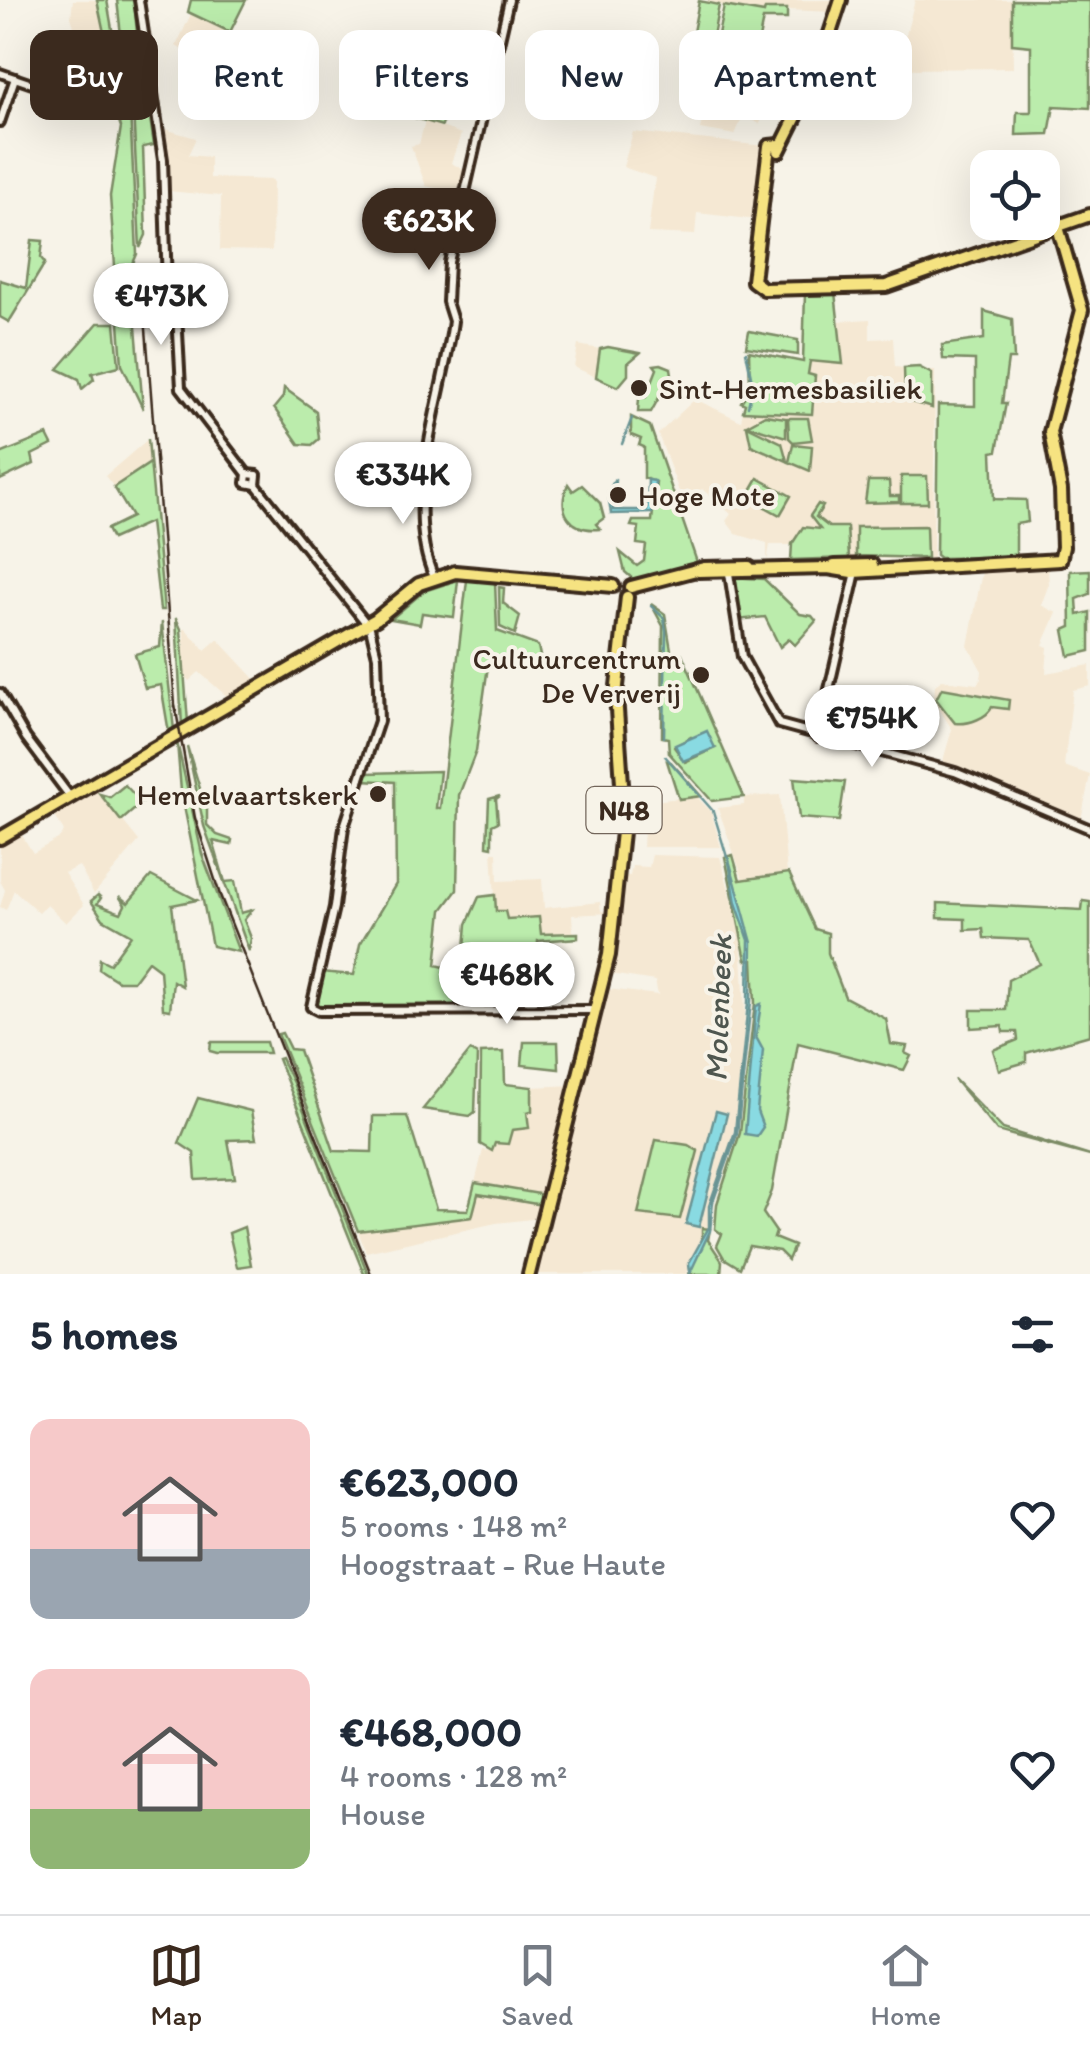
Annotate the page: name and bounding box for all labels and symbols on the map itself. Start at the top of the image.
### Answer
pin: €623K [359,188,499,273]
pin: €473K [91,263,231,348]
place label: Sint-Hermesbasiliek [659,370,922,407]
marker: Sint-Hermesbasiliek [628,377,650,399]
pin: €334K [333,442,473,527]
place label: Hoge Mote [638,477,776,514]
marker: Hoge Mote [607,484,629,506]
place label: Cultuurcentrum De Ververij [473,640,681,711]
marker: Cultuurcentrum De Ververij [690,664,712,686]
pin: €754K [802,685,942,770]
place label: Hemelvaartskerk [137,776,358,813]
marker: Hemelvaartskerk [367,783,389,805]
road number: N48 [586,787,662,833]
water label: Molenbeek [696,933,740,1082]
pin: €468K [437,942,577,1027]

